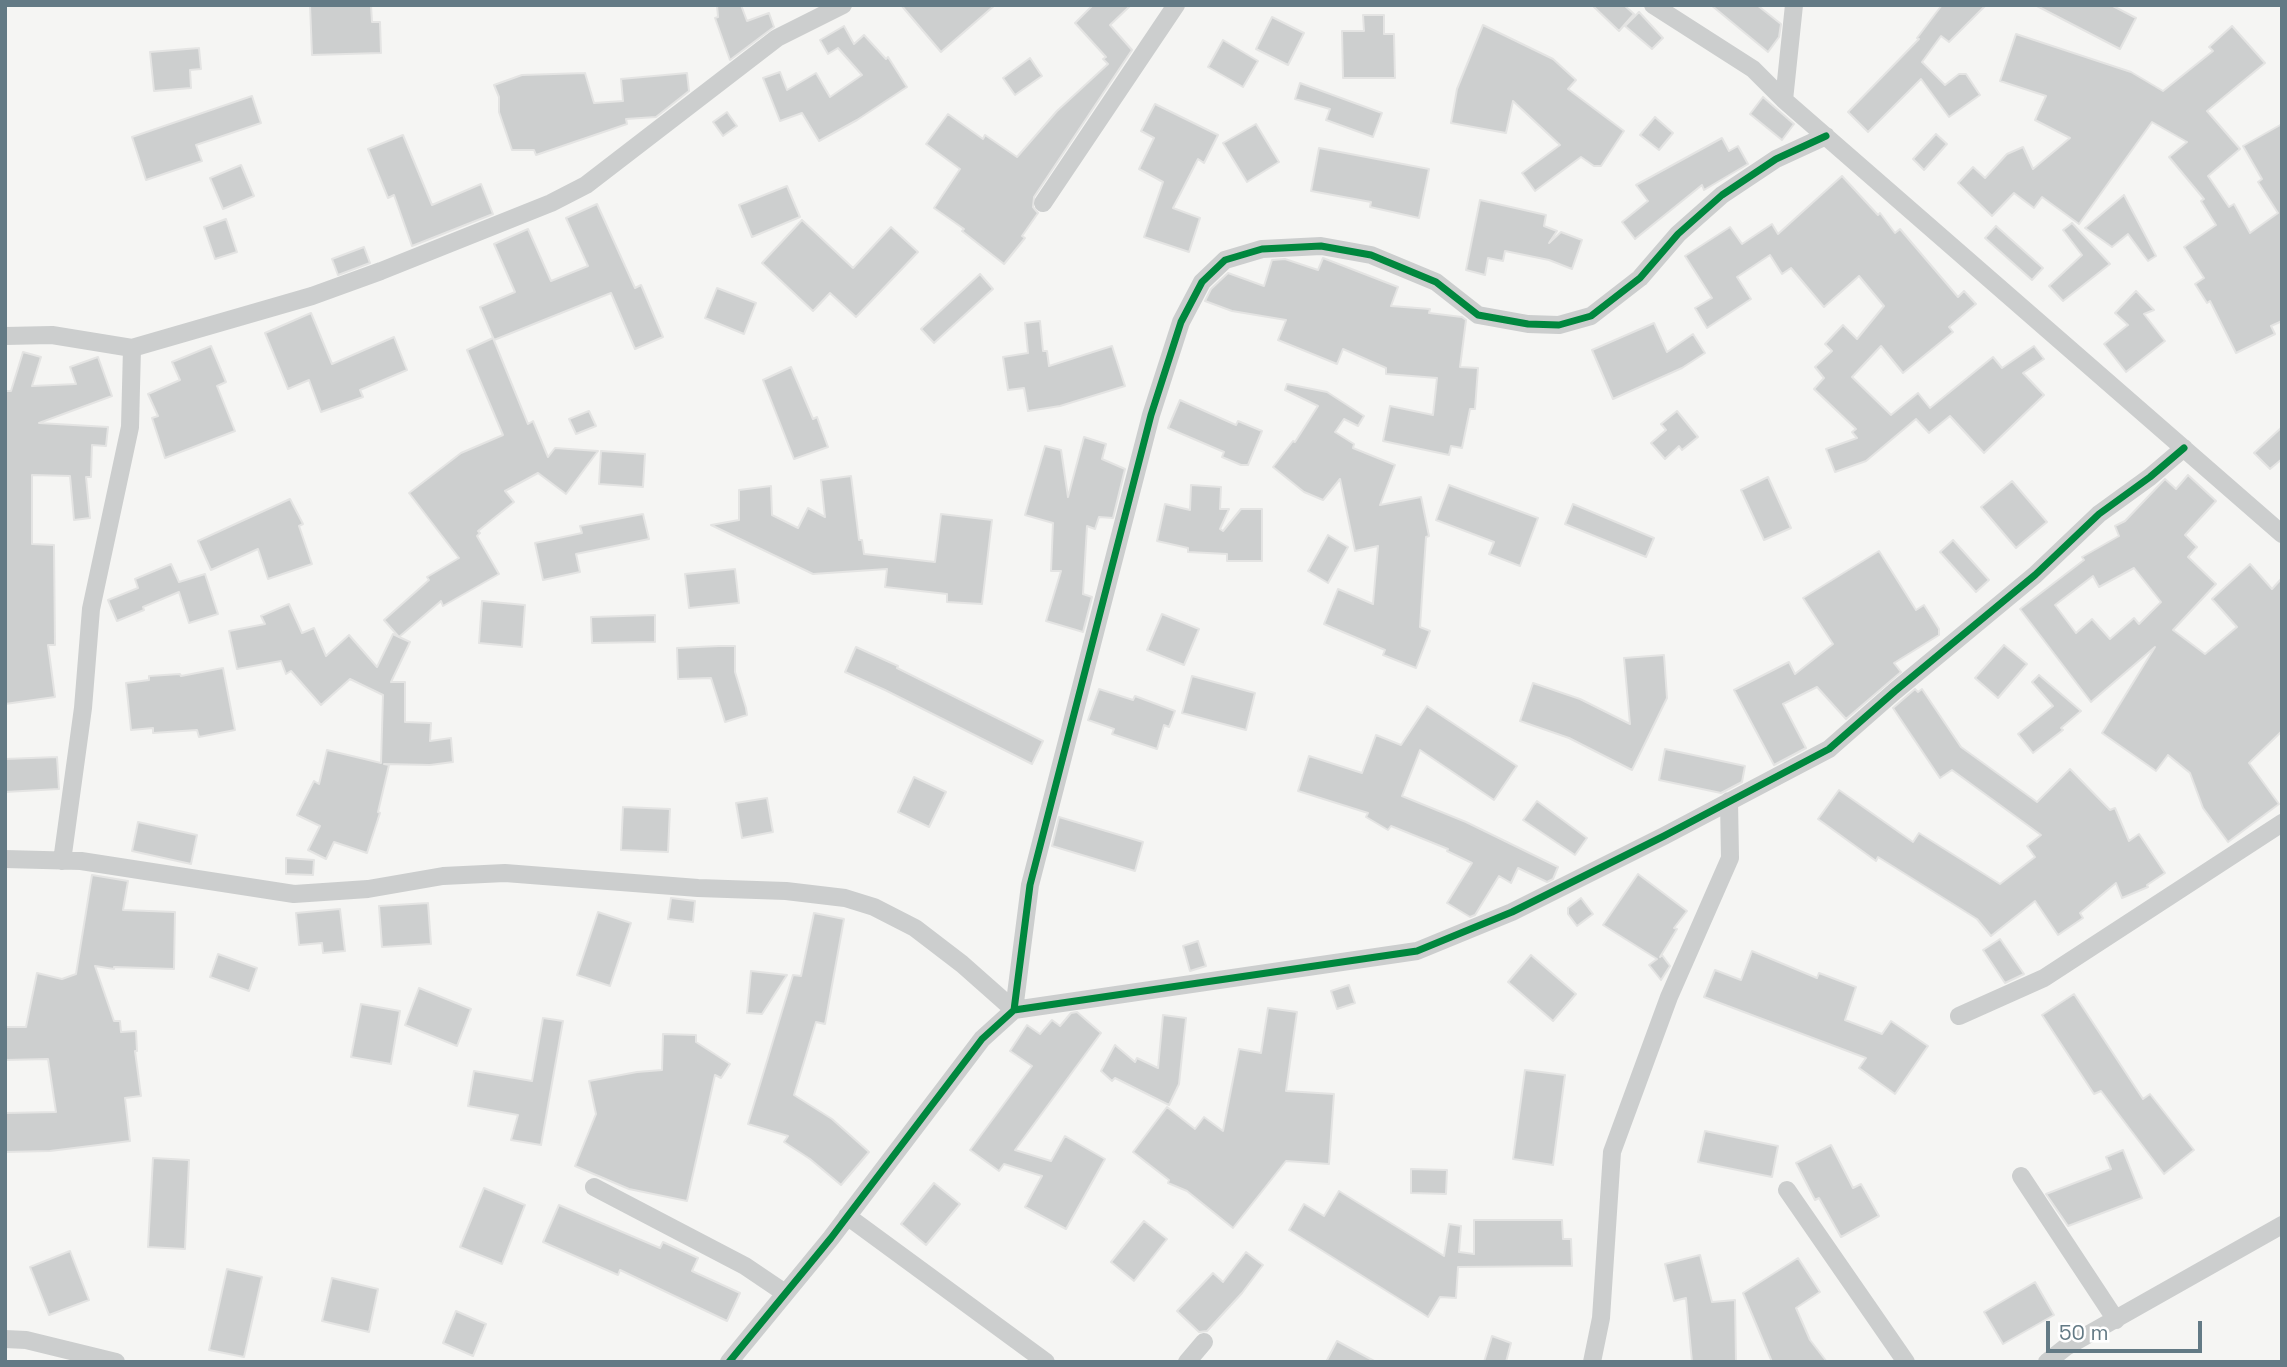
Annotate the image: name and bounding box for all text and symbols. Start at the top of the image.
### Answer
scale bar [2049,1308,2205,1352]
text: 50 m [2059,1319,2109,1346]

